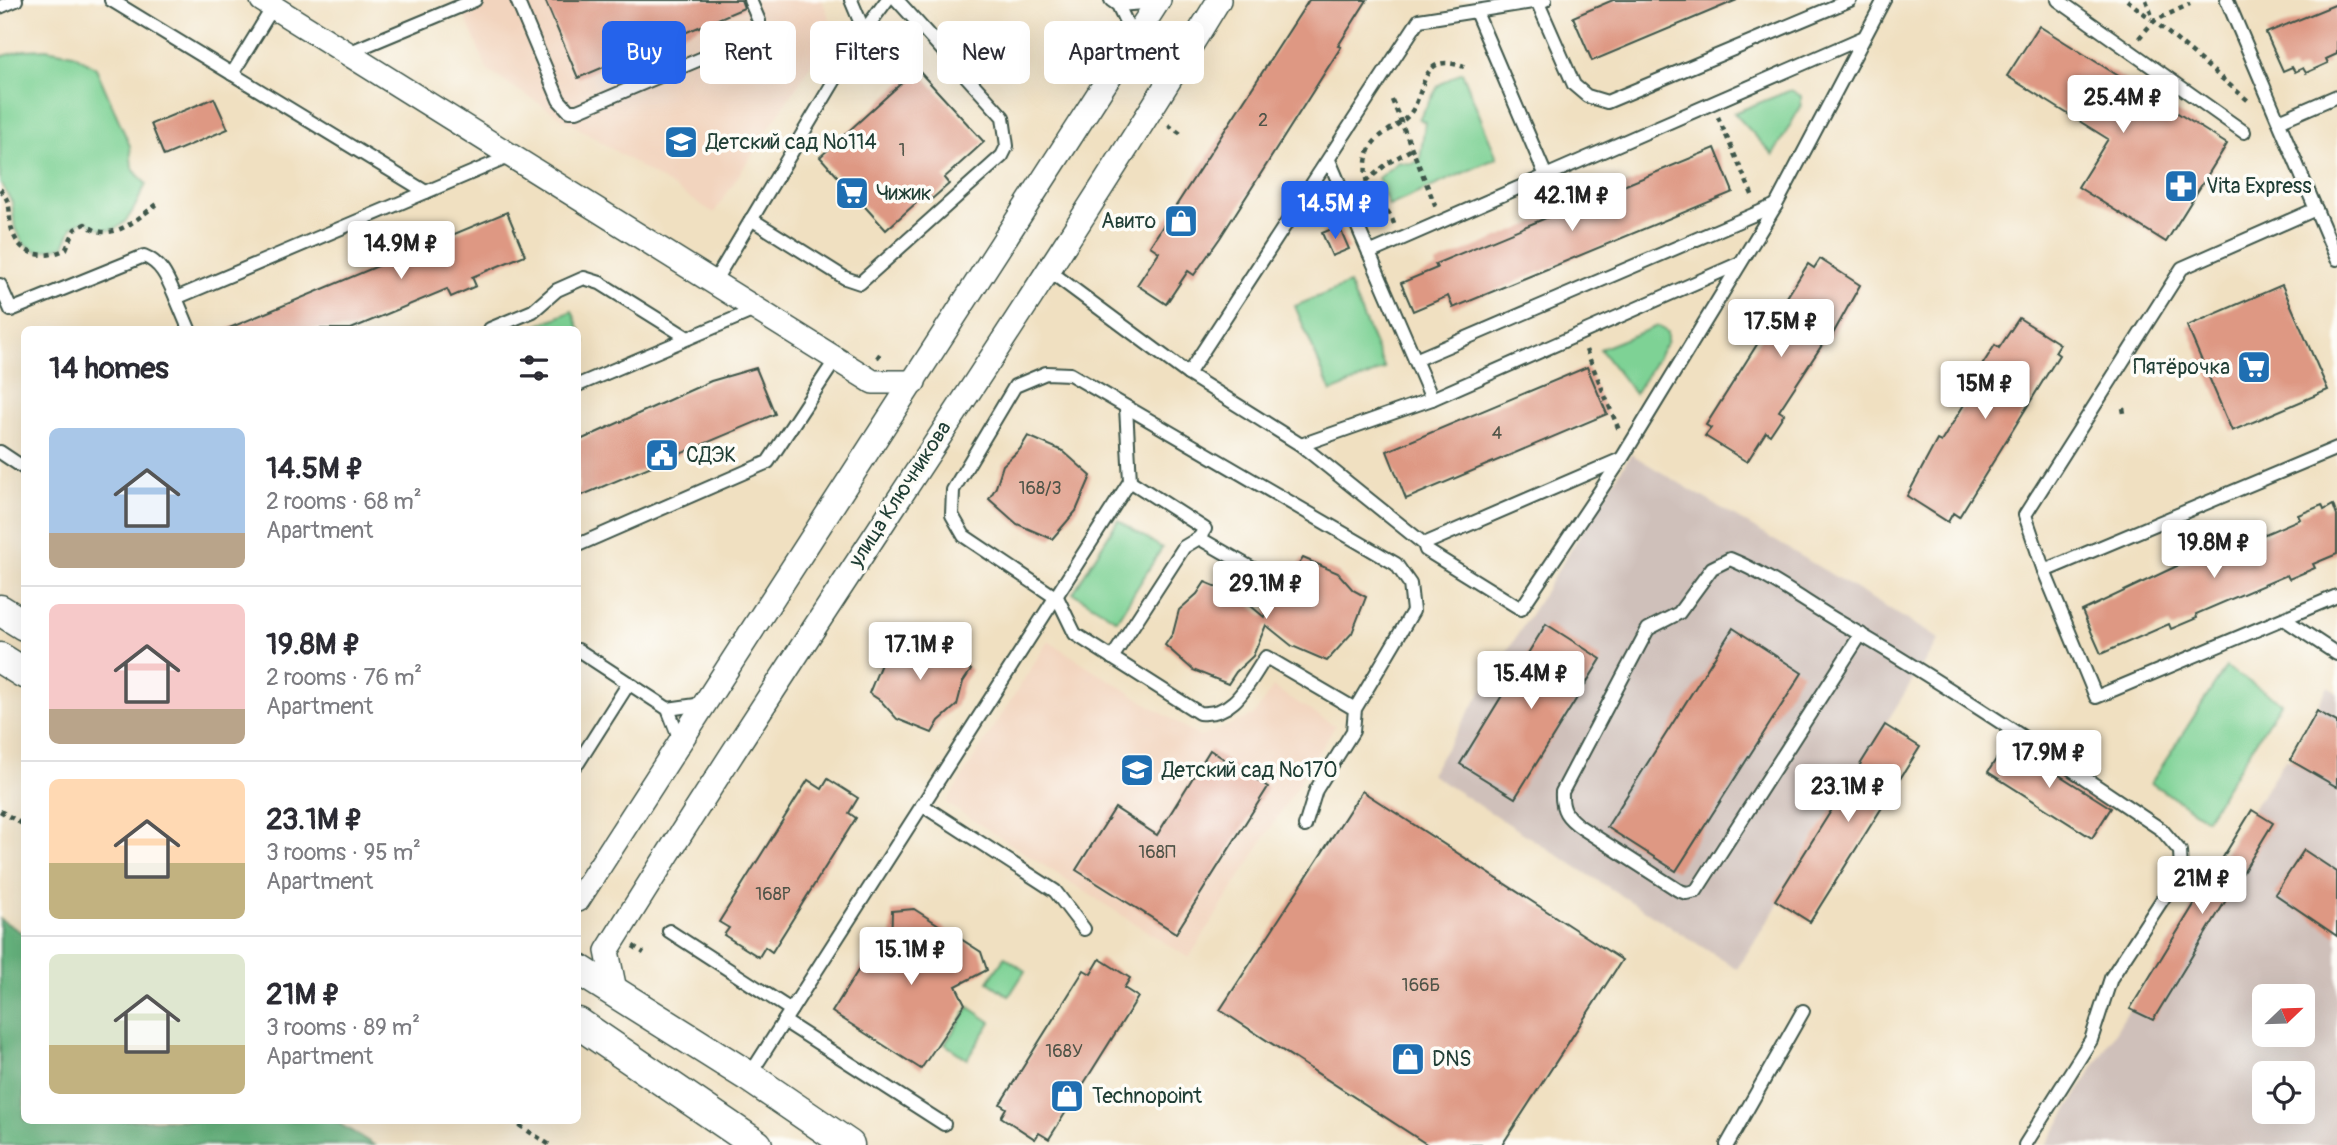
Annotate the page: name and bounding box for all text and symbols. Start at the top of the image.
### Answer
chip: Buy [602,21,686,84]
chip: Rent [700,21,796,84]
chip: Filters [810,21,923,84]
chip: New [937,21,1030,84]
chip: Apartment [1044,21,1204,84]
pin: 25.4M ₽ [2058,76,2188,135]
text: 25.4M ₽ [2083,83,2163,112]
house number: 2 [1258,109,1268,132]
school or university icon: Детский сад №114 [662,123,700,161]
place label: Детский сад №114 [705,129,877,156]
house number: 1 [898,139,906,162]
pharmacy icon: Vita Express [2162,167,2200,205]
place label: Vita Express [2206,173,2312,200]
supermarket icon: Чижик [833,174,871,212]
pin: 42.1M ₽ [1507,174,1637,233]
place label: Чижик [876,180,932,207]
text: 42.1M ₽ [1534,181,1610,210]
pin: 14.5M ₽ [1270,182,1400,241]
text: 14.5M ₽ [1297,189,1373,218]
shop icon: Авито [1162,202,1200,240]
place label: Авито [1101,208,1156,235]
pin: 14.9M ₽ [336,222,466,281]
text: 14.9M ₽ [364,229,438,258]
pin: 17.5M ₽ [1716,300,1846,359]
text: 17.5M ₽ [1744,307,1818,336]
supermarket icon: Пятёрочка [2235,348,2273,386]
icon: filters [515,349,553,387]
text: 14 homes [49,350,169,387]
place label: Пятёрочка [2133,354,2230,381]
pin: 15M ₽ [1936,362,2034,421]
text: 15M ₽ [1957,369,2013,398]
street label: улица Ключникова [842,416,957,573]
house number: 4 [1492,422,1503,445]
public building icon: СДЭК [643,436,681,474]
place label: СДЭК [686,442,736,469]
text: 14.5M ₽ [266,450,364,487]
icon: home [105,456,189,540]
house number: 168/3 [1018,477,1062,500]
text: 2 rooms · 68 m² [266,487,422,516]
text: Apartment [266,516,373,545]
pin: 19.8M ₽ [2149,520,2279,580]
text: 19.8M ₽ [2178,528,2250,557]
pin: 29.1M ₽ [1201,562,1331,621]
text: 29.1M ₽ [1229,569,1303,598]
pin: 17.1M ₽ [855,622,985,682]
text: 19.8M ₽ [266,626,361,663]
text: 17.1M ₽ [885,630,955,659]
icon: home [105,632,189,716]
pin: 15.4M ₽ [1466,652,1596,711]
text: 15.4M ₽ [1493,659,1569,688]
text: 2 rooms · 76 m² [266,663,422,692]
text: Apartment [266,692,373,721]
pin: 17.9M ₽ [1984,730,2114,790]
text: 17.9M ₽ [2012,738,2086,767]
school or university icon: Детский сад №170 [1118,751,1156,789]
place label: Детский сад №170 [1161,757,1338,784]
pin: 23.1M ₽ [1783,764,1913,824]
text: 23.1M ₽ [1811,772,1885,801]
text: 23.1M ₽ [266,801,363,838]
icon: home [105,807,189,891]
text: 3 rooms · 95 m² [266,838,421,867]
house number: 168П [1138,841,1176,864]
pin: 21M ₽ [2153,856,2251,916]
text: 21M ₽ [2173,864,2231,893]
text: Apartment [266,867,373,896]
house number: 168Р [755,883,791,906]
pin: 15.1M ₽ [846,928,976,987]
text: 15.1M ₽ [876,935,946,964]
house number: 166Б [1402,974,1440,997]
text: 21M ₽ [266,976,341,1013]
icon: home [105,982,189,1066]
north arrow [2252,984,2315,1046]
map controls [2252,984,2315,1124]
text: 3 rooms · 89 m² [266,1013,420,1042]
house number: 168У [1045,1040,1083,1063]
shop icon: DNS [1389,1040,1427,1078]
text: Apartment [266,1042,373,1071]
place label: DNS [1432,1046,1472,1073]
button: locate [2252,1061,2315,1124]
shop icon: Technopoint [1048,1077,1086,1115]
place label: Technopoint [1092,1083,1202,1110]

